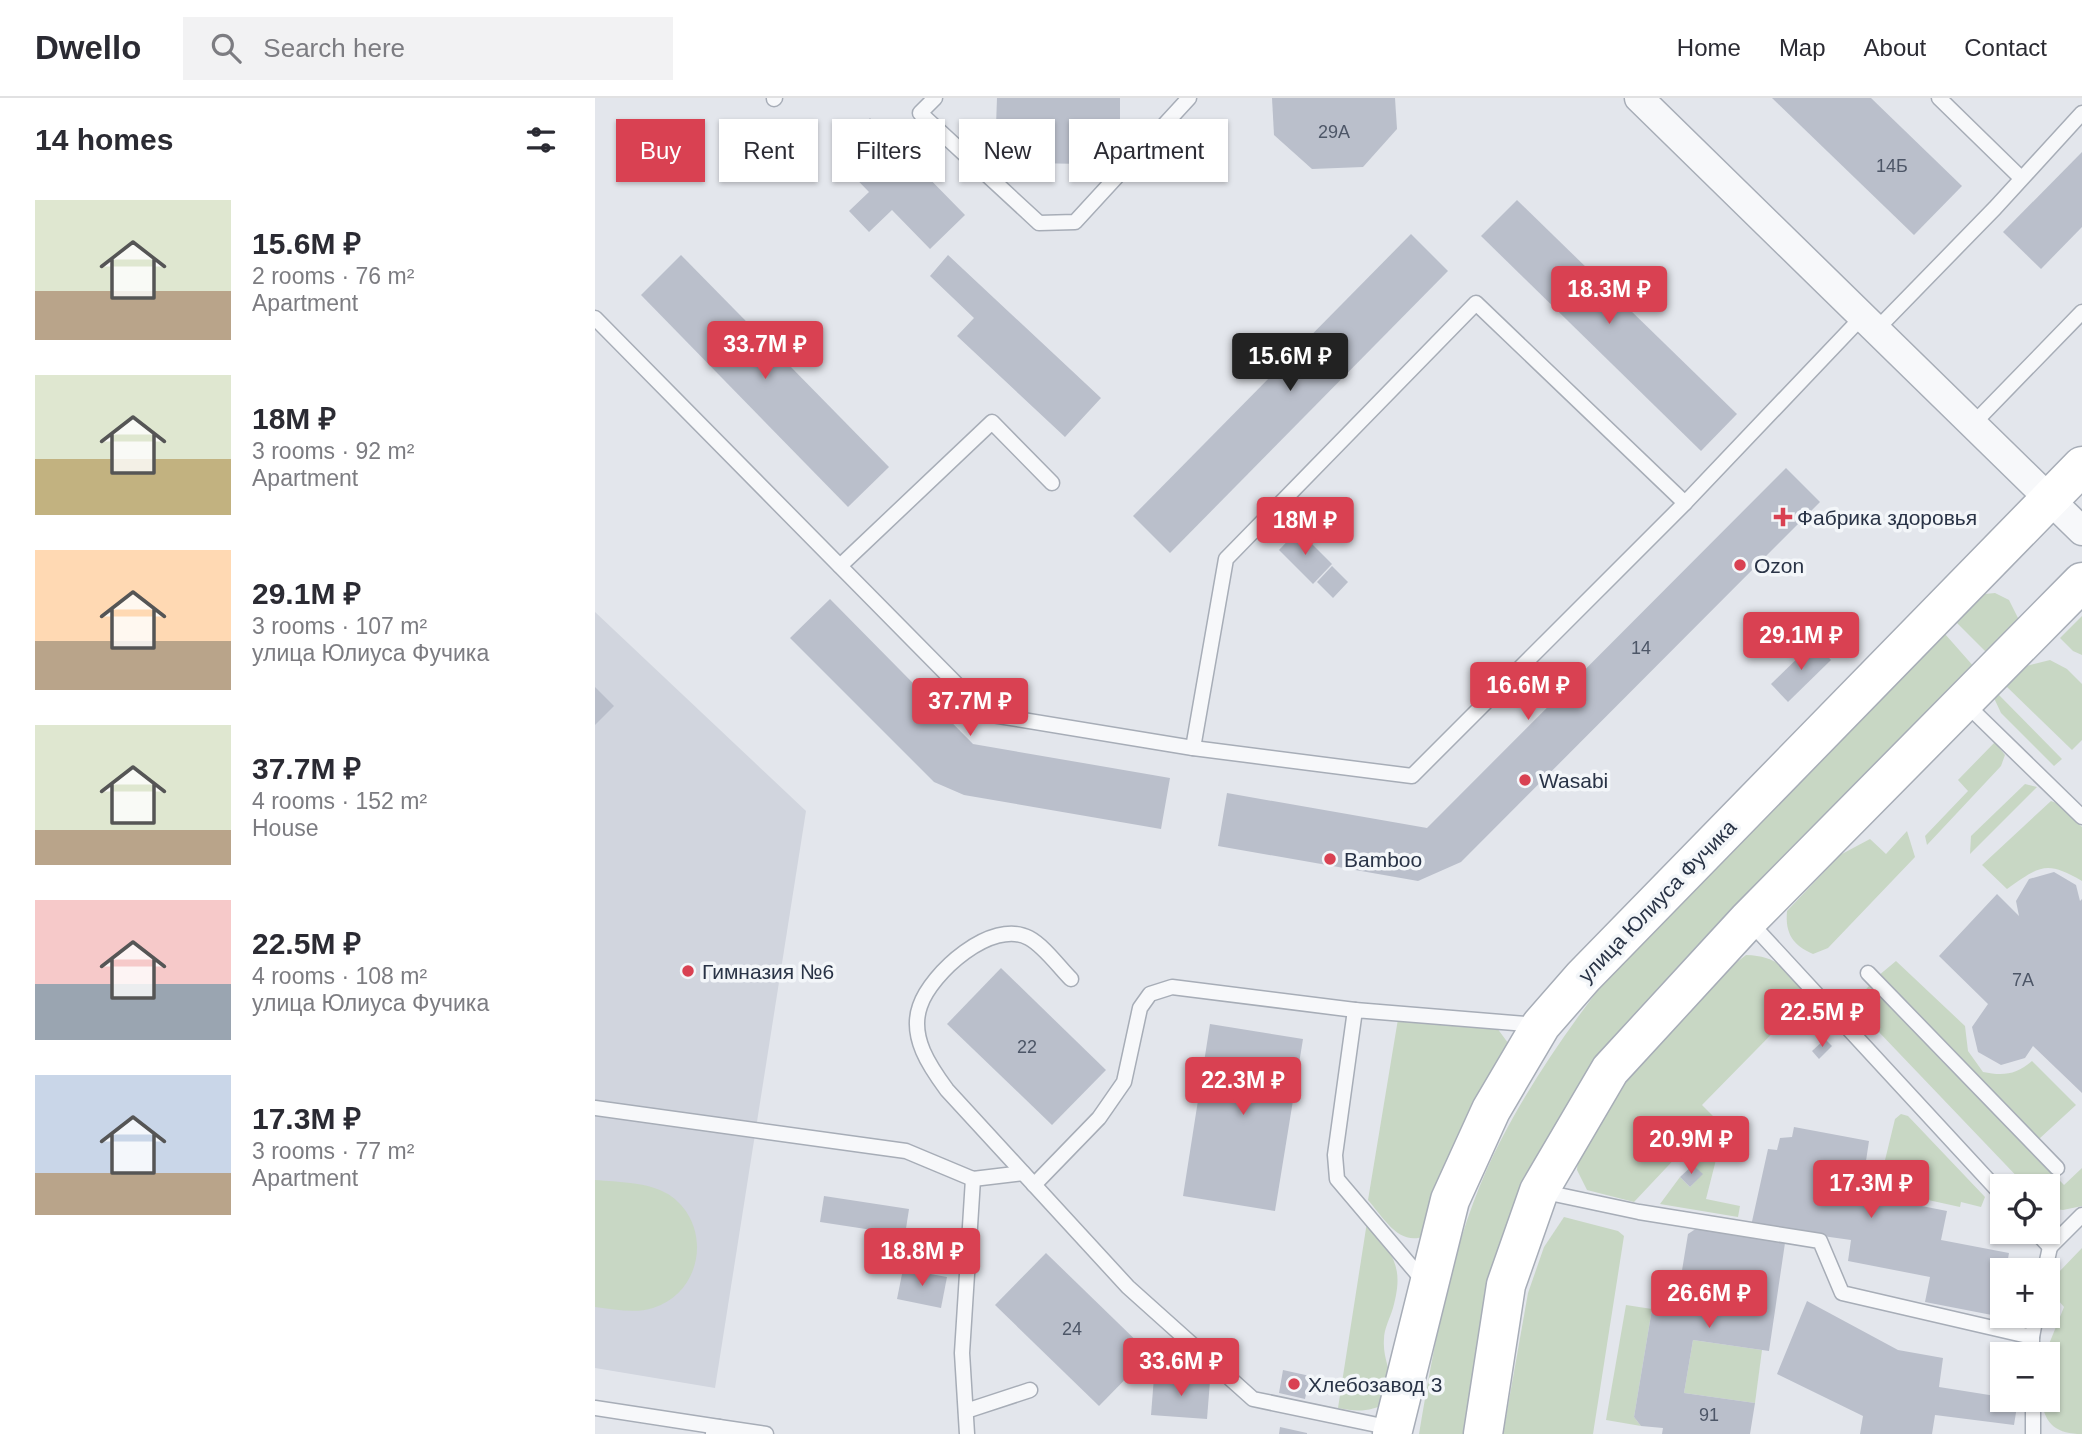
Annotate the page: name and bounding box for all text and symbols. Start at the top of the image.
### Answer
search box [183,17,673,80]
text: Dwello [35,29,141,66]
icon: search [207,29,245,67]
text: Search here [263,33,405,63]
text: Home [1677,34,1741,61]
text: Map [1779,34,1826,61]
text: About [1864,34,1926,61]
text: Contact [1964,34,2047,61]
chip: Buy [616,119,705,182]
chip: Rent [719,119,818,182]
chip: Filters [832,119,945,182]
chip: New [959,119,1055,182]
chip: Apartment [1069,119,1228,182]
icon: filters [522,121,560,159]
house number: 29А [1318,122,1350,142]
text: 14 homes [35,123,173,156]
house number: 14Б [1876,156,1908,176]
text: 15.6M ₽ [252,227,361,260]
icon: home [91,228,175,312]
text: 2 rooms · 76 m² [252,263,414,289]
pin: 18.3M ₽ [1544,266,1674,326]
text: 18.3M ₽ [1567,276,1651,302]
text: Apartment [252,290,358,316]
pin: 33.7M ₽ [700,322,830,381]
text: 33.7M ₽ [723,331,807,357]
pin: 15.6M ₽ [1225,334,1355,393]
text: 15.6M ₽ [1248,343,1332,369]
text: 18M ₽ [252,402,336,435]
icon: home [91,403,175,487]
text: 3 rooms · 92 m² [252,438,414,464]
text: Apartment [252,465,358,491]
pin: 18M ₽ [1256,498,1354,557]
place label: Фабрика здоровья [1797,506,1977,529]
text: 18M ₽ [1273,507,1337,533]
marker: Фабрика здоровья [1775,509,1791,525]
place label: Ozon [1754,554,1804,577]
marker: Ozon [1732,557,1748,573]
text: 29.1M ₽ [252,577,361,610]
icon: home [91,578,175,662]
pin: 29.1M ₽ [1736,612,1866,672]
text: 3 rooms · 107 m² [252,613,427,639]
text: 29.1M ₽ [1759,622,1843,648]
house number: 14 [1631,638,1651,658]
text: улица Юлиуса Фучика [252,640,489,666]
pin: 16.6M ₽ [1463,662,1593,722]
text: 16.6M ₽ [1486,672,1570,698]
pin: 37.7M ₽ [905,678,1035,738]
text: 37.7M ₽ [928,688,1012,714]
text: 37.7M ₽ [252,752,361,785]
icon: home [91,753,175,837]
place label: Wasabi [1539,769,1608,792]
marker: Wasabi [1517,772,1533,788]
text: 4 rooms · 152 m² [252,788,427,814]
text: House [252,815,318,841]
street label: улица Юлиуса Фучика [1574,815,1741,987]
place label: Bamboo [1344,848,1422,871]
marker: Bamboo [1322,851,1338,867]
text: 22.5M ₽ [252,927,361,960]
icon: home [91,928,175,1012]
place label: Гимназия №6 [702,960,834,983]
text: 4 rooms · 108 m² [252,963,427,989]
marker: Гимназия №6 [680,963,696,979]
house number: 7А [2012,970,2034,990]
text: улица Юлиуса Фучика [252,990,489,1016]
pin: 22.5M ₽ [1757,990,1887,1049]
text: 22.5M ₽ [1780,999,1864,1025]
house number: 22 [1017,1037,1037,1057]
pin: 22.3M ₽ [1178,1058,1308,1117]
text: 22.3M ₽ [1201,1067,1285,1093]
text: 17.3M ₽ [252,1102,361,1135]
icon: home [91,1103,175,1187]
pin: 20.9M ₽ [1626,1116,1756,1176]
text: 20.9M ₽ [1649,1126,1733,1152]
text: 3 rooms · 77 m² [252,1138,414,1164]
pin: 17.3M ₽ [1806,1160,1936,1220]
text: Apartment [252,1165,358,1191]
text: 17.3M ₽ [1829,1170,1913,1196]
map controls [1990,1174,2060,1412]
button: locate [1990,1174,2060,1244]
pin: 18.8M ₽ [857,1228,987,1288]
text: 18.8M ₽ [880,1238,964,1264]
button: + [1990,1258,2060,1328]
pin: 26.6M ₽ [1644,1270,1774,1330]
text: 26.6M ₽ [1667,1280,1751,1306]
house number: 24 [1062,1319,1082,1339]
pin: 33.6M ₽ [1116,1338,1246,1398]
button: − [1990,1342,2060,1412]
text: 33.6M ₽ [1139,1348,1223,1374]
place label: Хлебозавод 3 [1308,1373,1442,1396]
marker: Хлебозавод 3 [1286,1376,1302,1392]
house number: 91 [1699,1405,1719,1425]

